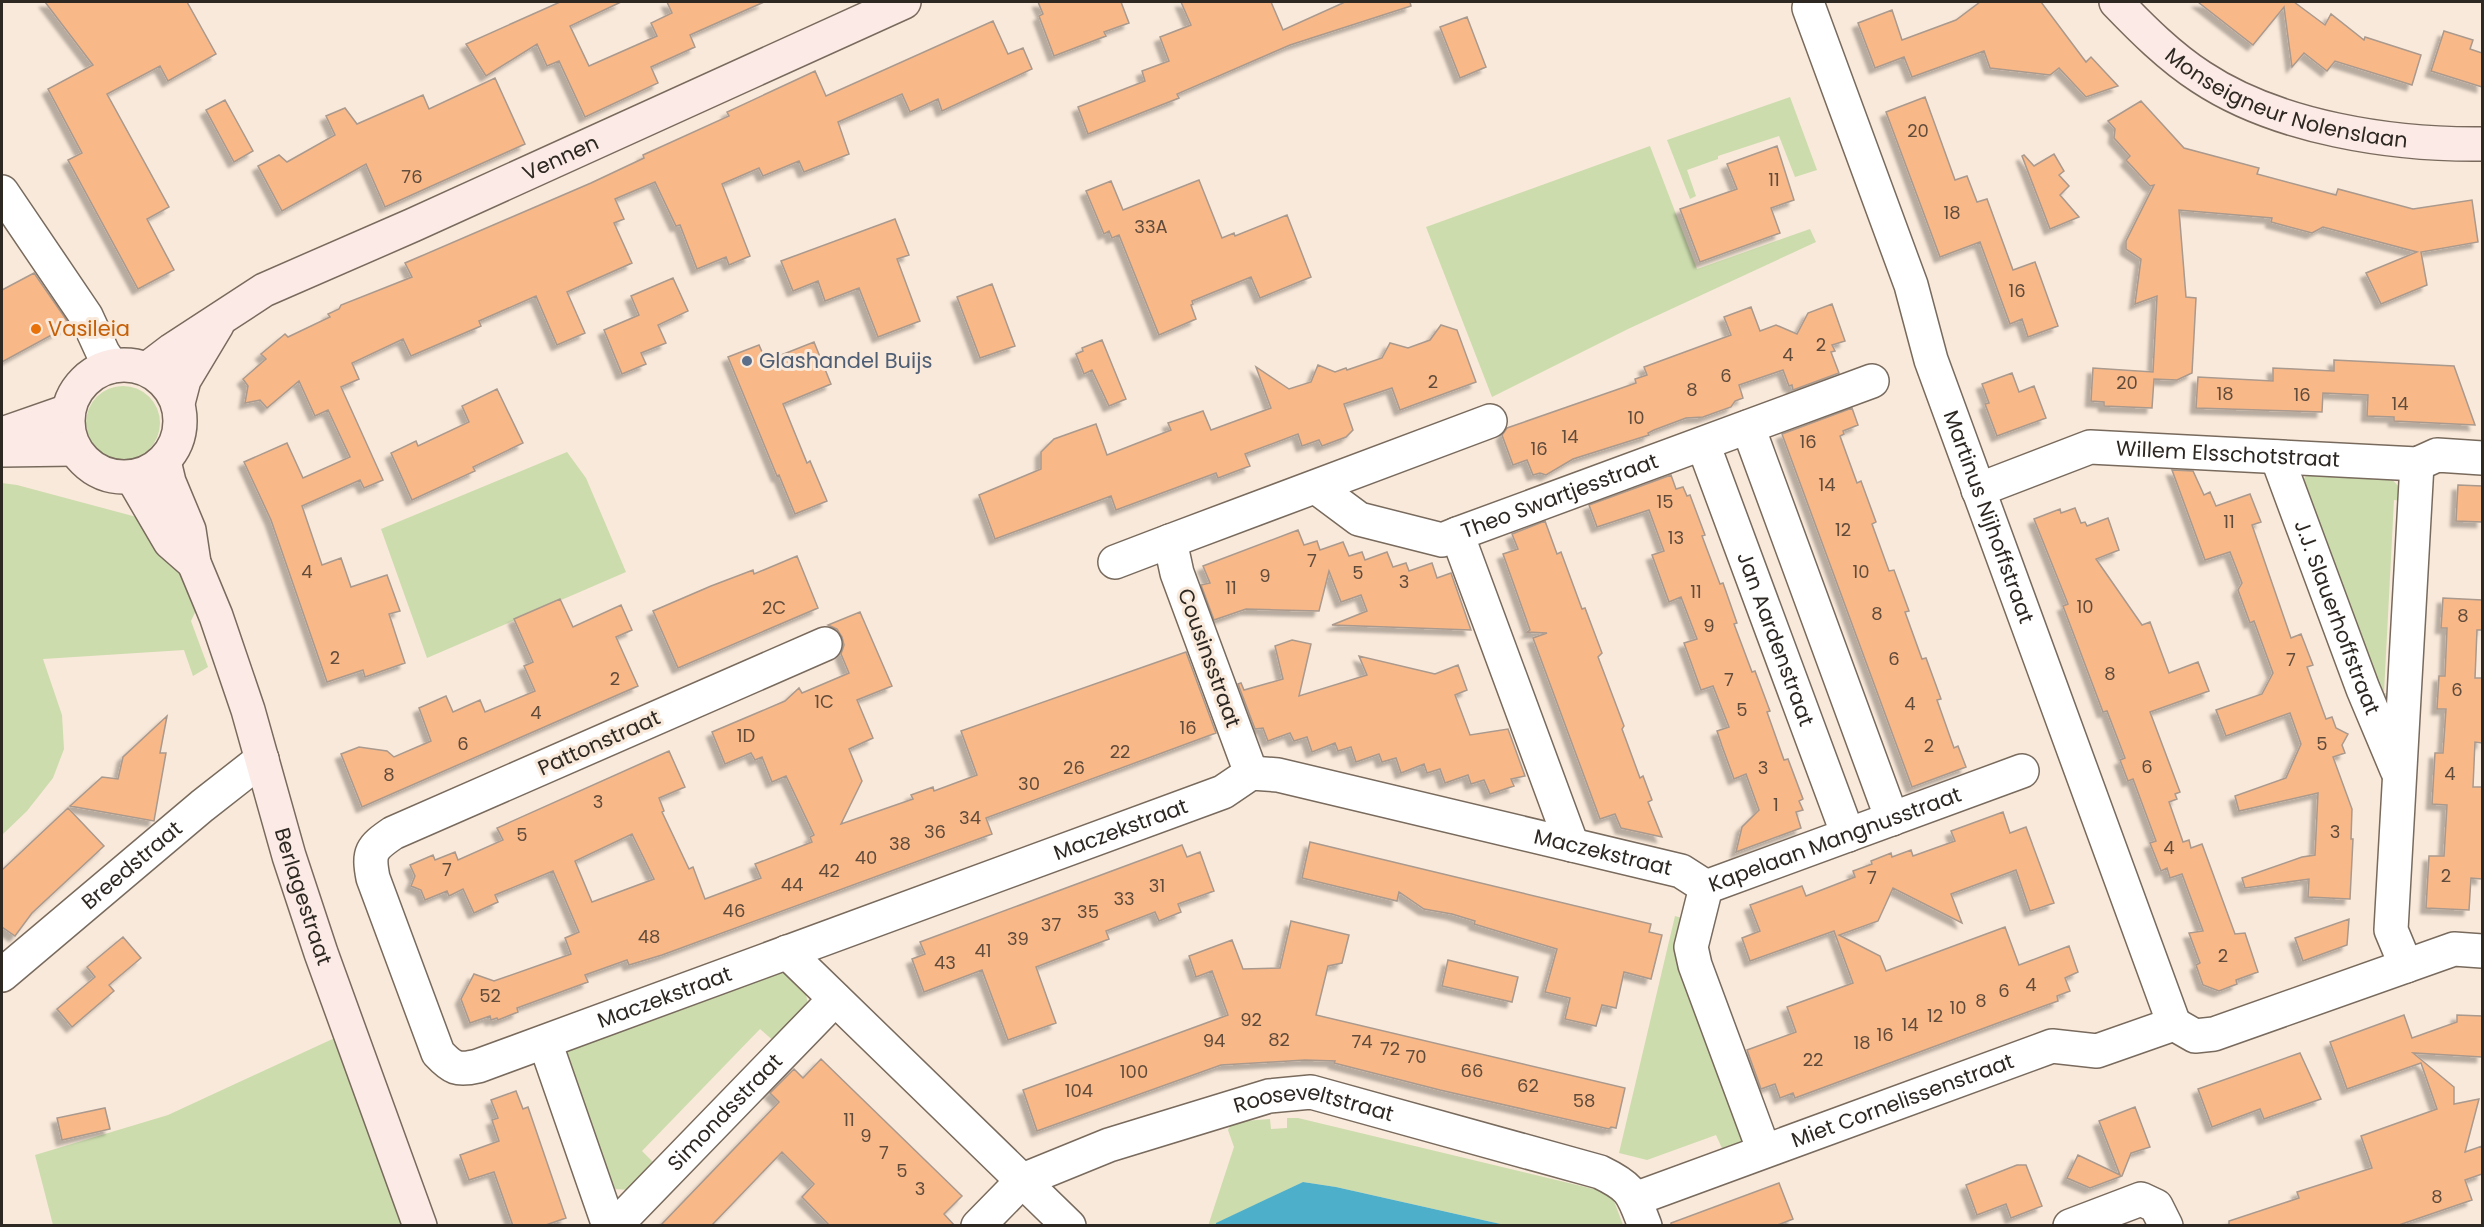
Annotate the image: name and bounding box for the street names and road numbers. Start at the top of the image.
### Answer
street label: Monseigneur Nolenslaan [2159,41,2409,155]
street label: Vennen [518,128,603,187]
street label: Martinus Nijhoffstraat [1937,406,2041,627]
street label: Willem Elsschotstraat [2115,433,2340,474]
street label: Theo Swartjesstraat [1457,446,1662,545]
street label: J.J. Slauerhoffstraat [2288,516,2387,719]
street label: Jan Aardenstraat [1730,548,1821,730]
street label: Cousinsstraat [1171,584,1248,731]
street label: Pattonstraat [533,703,665,782]
street label: Kapelaan Mangnusstraat [1704,780,1965,899]
street label: Maczekstraat [1049,791,1192,867]
street label: Breedstraat [75,814,188,916]
street label: Maczekstraat [1531,821,1675,882]
street label: Berlagestraat [268,824,339,969]
street label: Maczekstraat [593,959,736,1035]
street label: Miet Cornelissenstraat [1787,1046,2018,1154]
street label: Simondsstraat [661,1047,789,1177]
street label: Rooseveltstraat [1230,1077,1397,1128]

